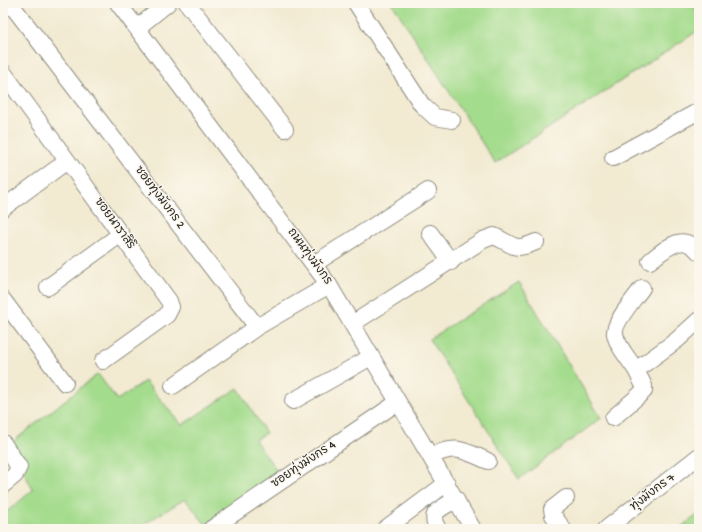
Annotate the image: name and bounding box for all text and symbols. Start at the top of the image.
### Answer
street label: ซอยทุ่งมังกร 2 [131,162,190,232]
street label: ซอยนาราสิริ [91,194,139,253]
street label: ถนนทุ่งมังกร [284,224,337,288]
street label: ซอยทุ่งมังกร 4 [268,436,339,492]
street label: ทุ่งมังกร 7 [626,468,679,515]

